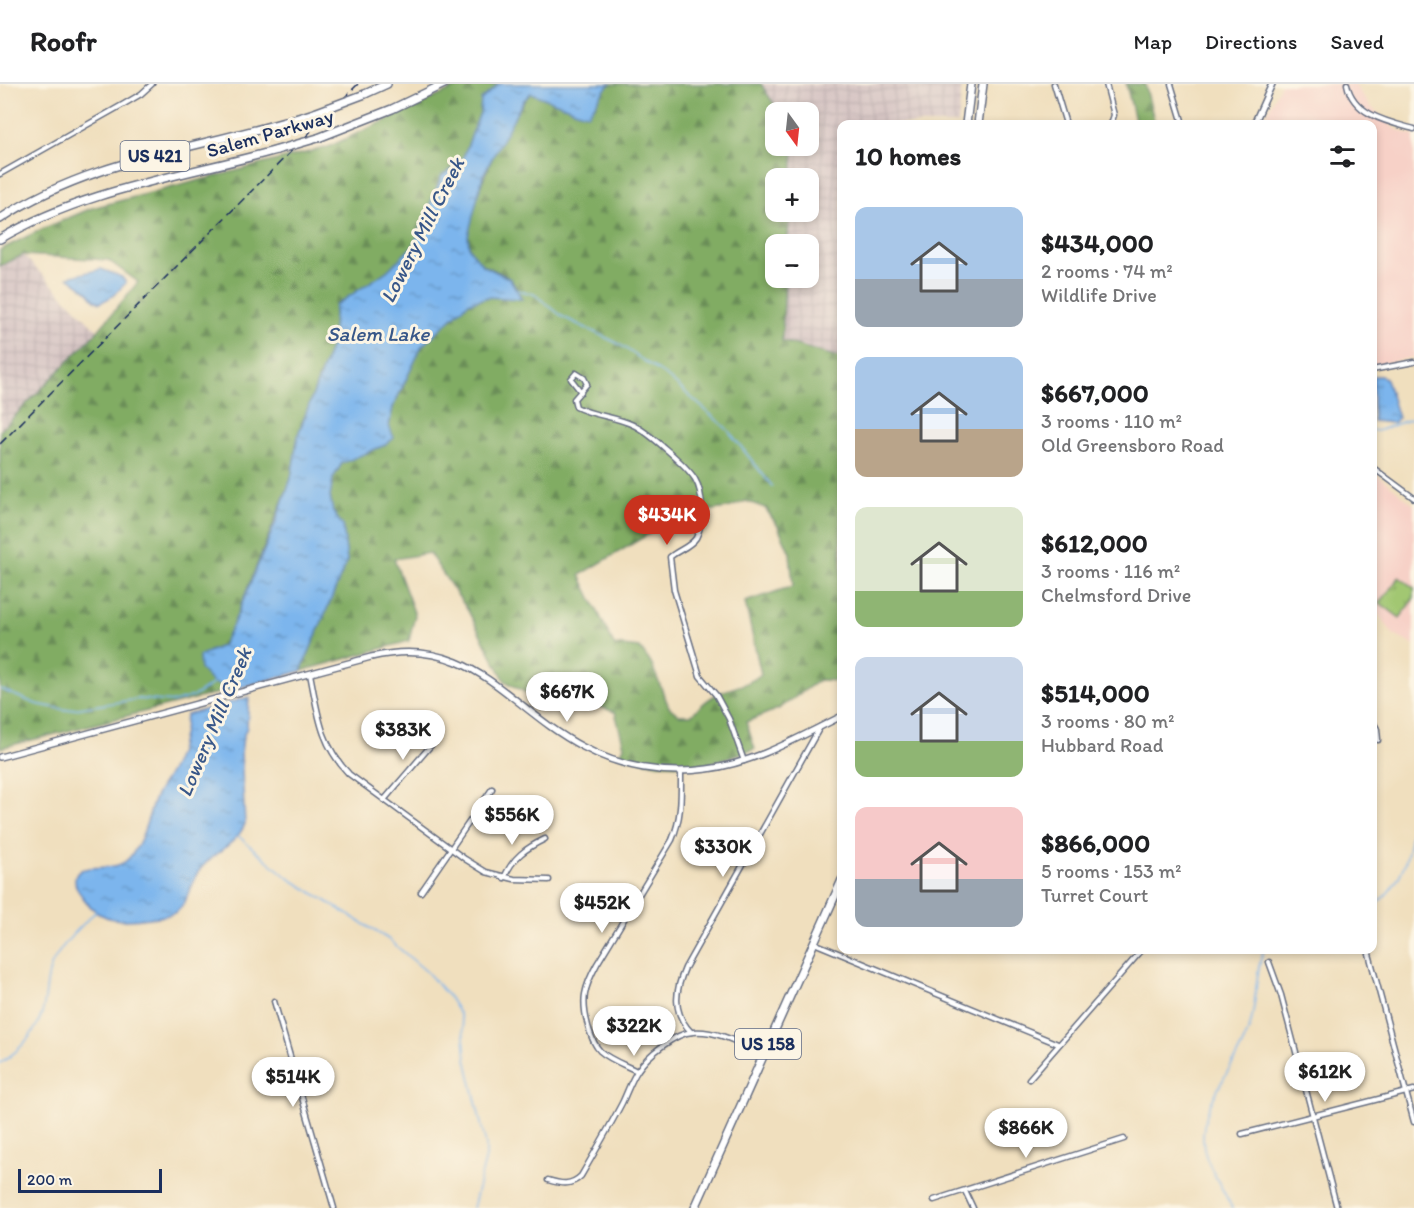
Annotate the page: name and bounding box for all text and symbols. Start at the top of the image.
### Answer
text: Roofr [30,24,96,58]
text: Map [1134,29,1172,54]
text: Directions [1205,29,1297,54]
text: Saved [1330,29,1384,54]
north arrow [765,102,819,156]
map controls [765,102,819,288]
street label: Salem Parkway [204,103,337,163]
text: 10 homes [855,140,961,172]
icon: filters [1326,140,1359,173]
road number: US 421 [120,141,190,171]
water label: Lowery Mill Creek [375,152,470,307]
button: + [765,168,819,222]
text: $434,000 [1041,227,1154,259]
icon: home [903,231,975,303]
button: − [765,234,819,288]
text: 2 rooms · 74 m² [1041,259,1173,283]
text: Wildlife Drive [1041,283,1157,307]
water label: Salem Lake [327,321,430,346]
text: $667,000 [1041,377,1149,409]
icon: home [903,381,975,453]
text: 3 rooms · 110 m² [1041,409,1182,433]
text: Old Greensboro Road [1041,433,1224,457]
pin: $434K [625,495,709,546]
text: $434K [638,502,696,526]
text: $612,000 [1041,527,1148,559]
icon: home [903,531,975,603]
text: 3 rooms · 116 m² [1041,559,1180,583]
text: Chelmsford Drive [1041,583,1191,607]
water label: Lowery Mill Creek [171,643,257,800]
pin: $667K [525,672,609,723]
text: $514,000 [1041,677,1150,709]
text: $667K [540,679,594,703]
icon: home [903,681,975,753]
text: 3 rooms · 80 m² [1041,709,1174,733]
pin: $383K [361,710,445,761]
text: $383K [375,717,431,741]
text: Hubbard Road [1041,733,1163,757]
pin: $556K [470,795,554,846]
text: $556K [485,802,539,826]
pin: $330K [681,827,765,878]
text: $866,000 [1041,827,1150,859]
icon: home [903,831,975,903]
text: $330K [694,834,752,858]
text: 5 rooms · 153 m² [1041,859,1181,883]
pin: $452K [560,883,644,934]
text: Turret Court [1041,883,1148,907]
text: $452K [574,890,630,914]
pin: $322K [592,1006,676,1057]
text: $322K [607,1013,661,1037]
road number: US 158 [735,1029,801,1059]
pin: $612K [1283,1052,1367,1103]
pin: $514K [251,1057,335,1108]
text: $612K [1298,1059,1352,1083]
text: $514K [266,1064,320,1088]
pin: $866K [984,1108,1068,1159]
text: $866K [998,1115,1054,1139]
scale bar [18,1166,162,1194]
text: 200 m [27,1170,72,1189]

